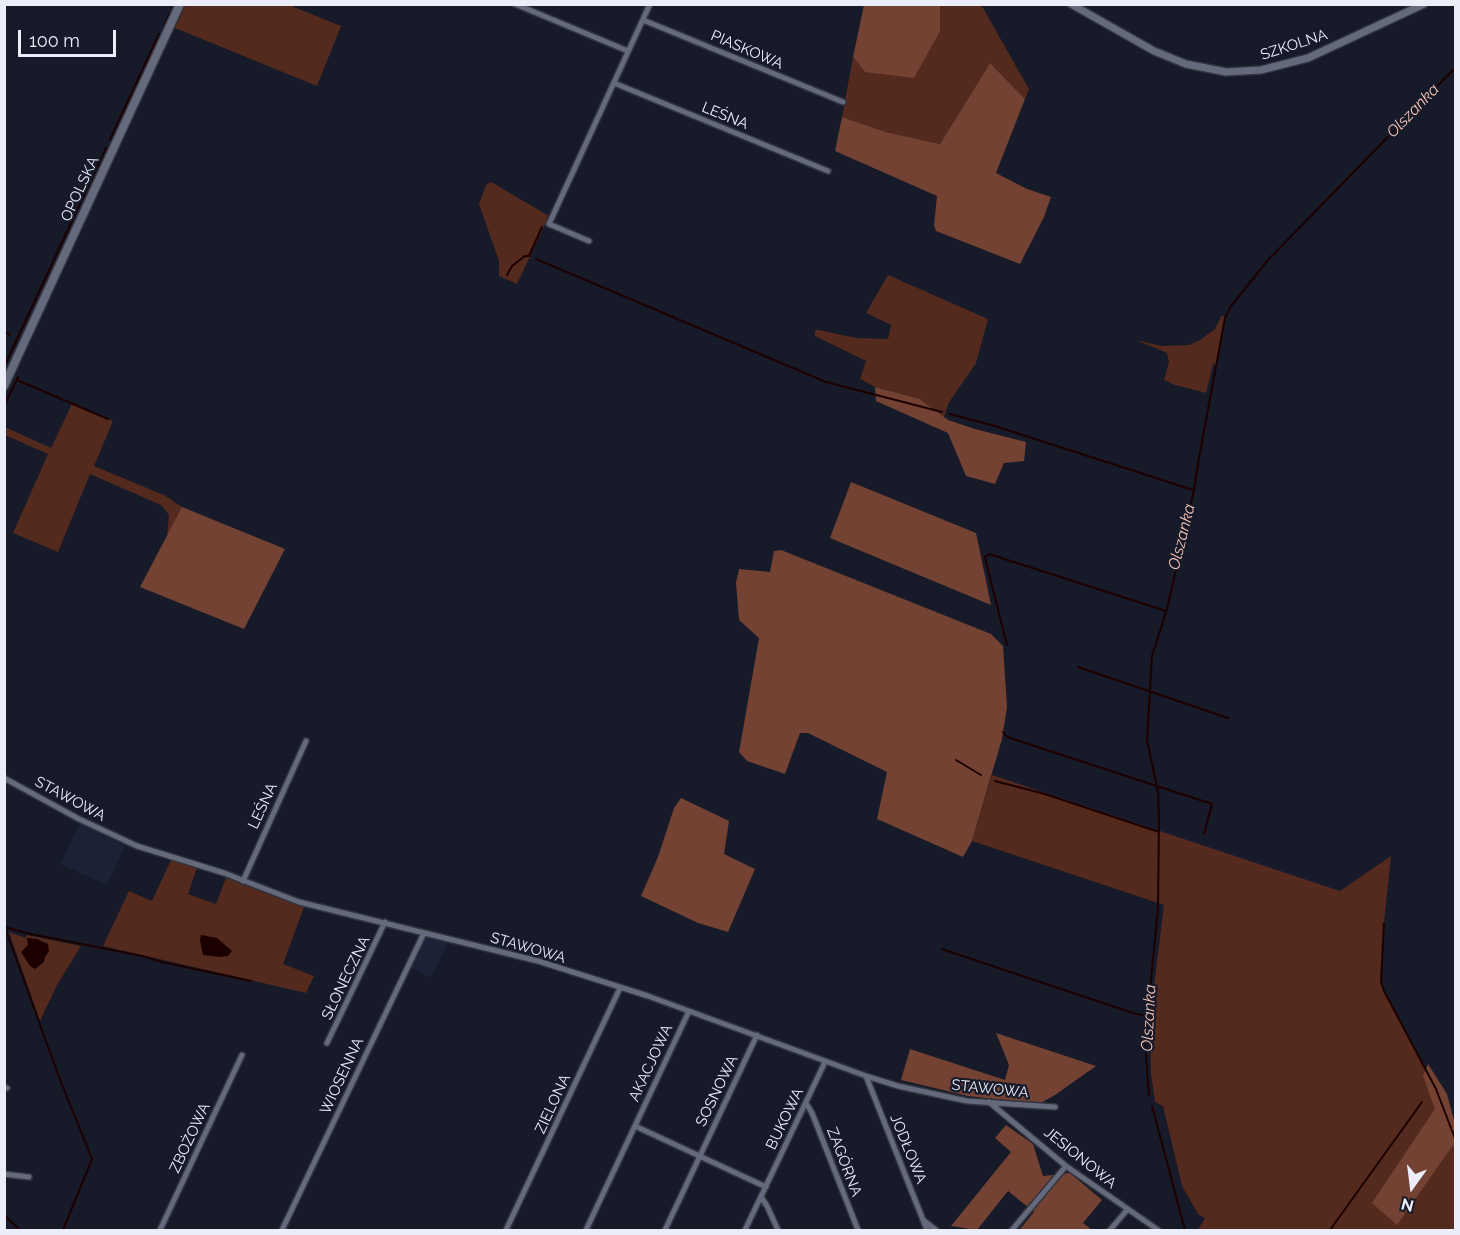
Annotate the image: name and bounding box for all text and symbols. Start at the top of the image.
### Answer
scale bar [21,18,118,56]
street label: SZKOLNA [1258,26,1330,64]
street label: PIASKOWA [708,27,786,73]
text: 100 m [29,30,80,51]
water label: Olszanka [1383,80,1443,142]
street label: LEŚNA [699,99,751,133]
street label: OPOLSKA [57,154,103,224]
water label: Olszanka [1165,502,1199,572]
street label: STAWOWA [32,773,108,825]
street label: LEŚNA [245,780,281,832]
street label: STAWOWA [488,929,568,967]
street label: SŁONECZNA [318,933,374,1023]
water label: Olszanka [1138,984,1160,1052]
street label: AKACJOWA [625,1022,677,1104]
street label: WIOSENNA [316,1035,368,1117]
street label: SOSNOWA [692,1053,742,1129]
street label: ZIELONA [531,1071,575,1137]
street label: STAWOWA [950,1076,1030,1102]
street label: BUKOWA [762,1085,808,1153]
street label: ZBOŻOWA [166,1100,214,1176]
street label: JODŁOWA [886,1112,930,1186]
street label: JESIONOWA [1040,1123,1120,1193]
street label: ZAGÓRNA [823,1125,865,1199]
north arrow [1382,1157,1442,1217]
text: N [1399,1194,1416,1216]

